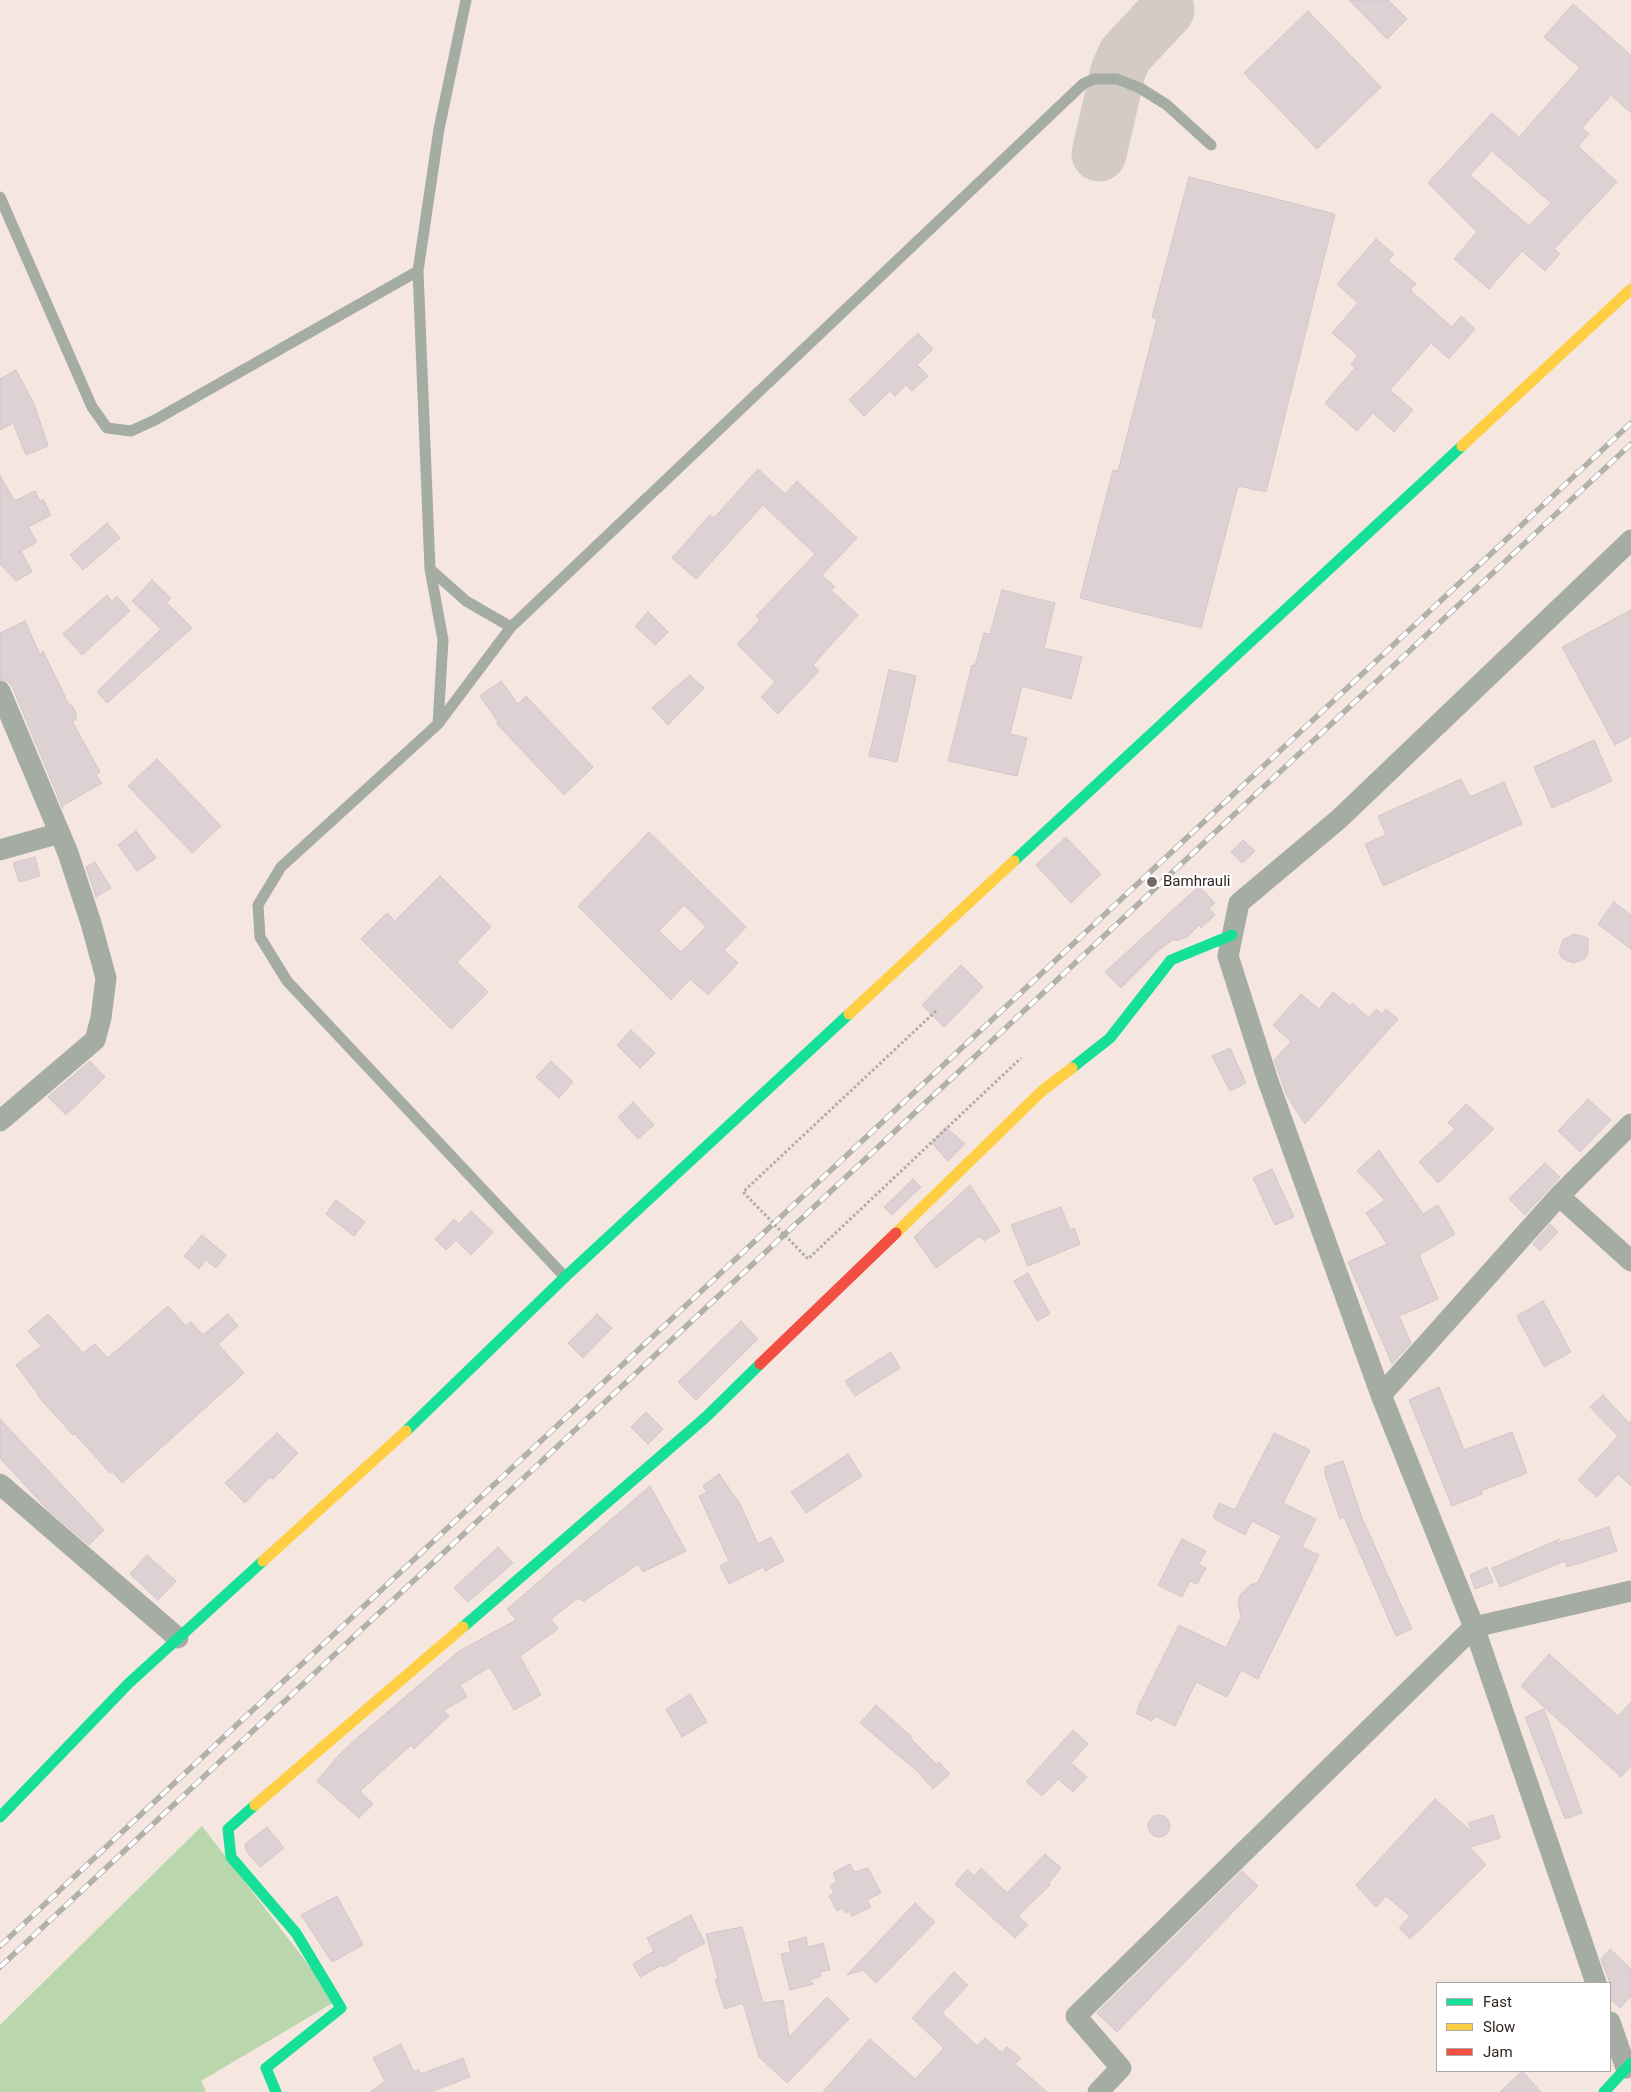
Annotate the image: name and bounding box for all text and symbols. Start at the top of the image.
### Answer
place label: Bamhrauli [1163,873,1230,891]
marker: Bamhrauli [1145,875,1159,889]
legend [1436,1982,1611,2072]
text: Fast [1483,1993,1512,2011]
text: Slow [1483,2018,1515,2036]
text: Jam [1483,2043,1513,2061]

